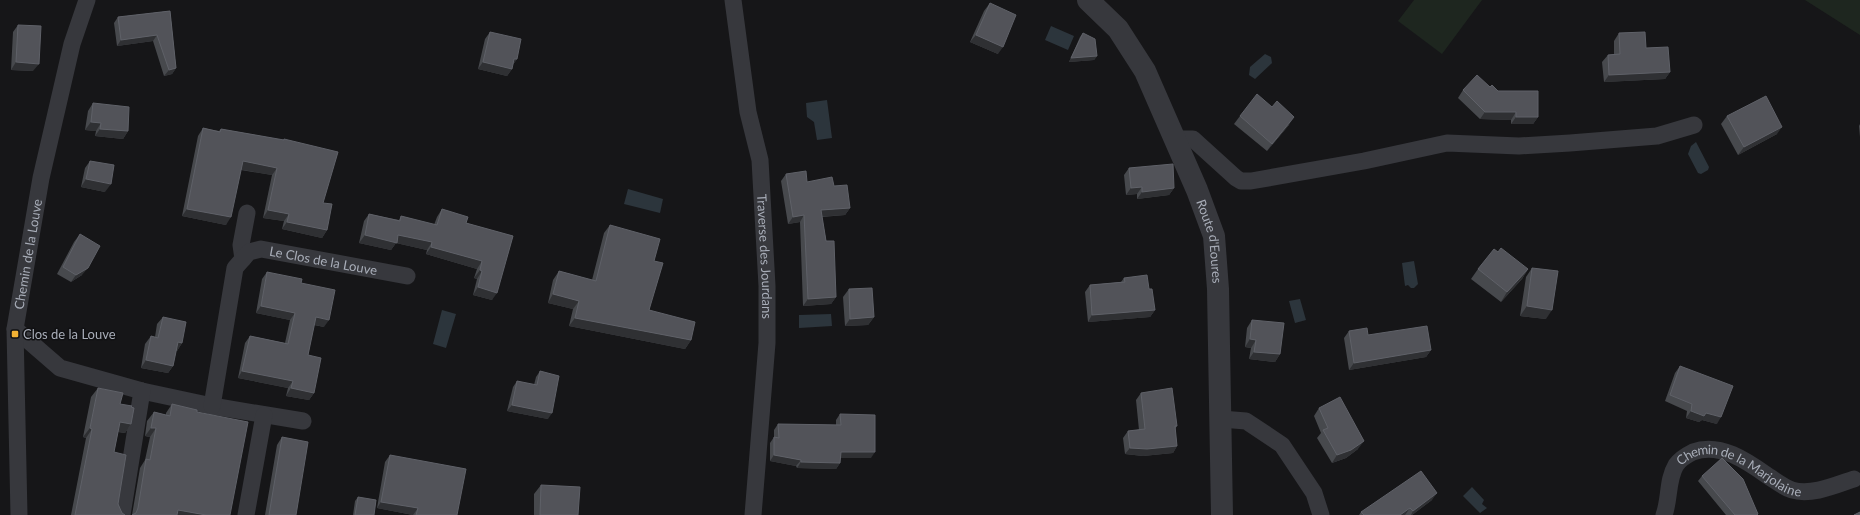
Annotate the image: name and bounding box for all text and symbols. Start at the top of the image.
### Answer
street label: Traverse des Jourdans [754,194,775,319]
street label: Route d'Eoures [1193,197,1226,284]
street label: Chemin de la Louve [11,198,45,311]
street label: Le Clos de la Louve [268,243,379,278]
place label: Clos de la Louve [23,326,116,342]
marker: Clos de la Louve [10,329,20,339]
street label: Chemin de la Marjolaine [1673,441,1803,500]

